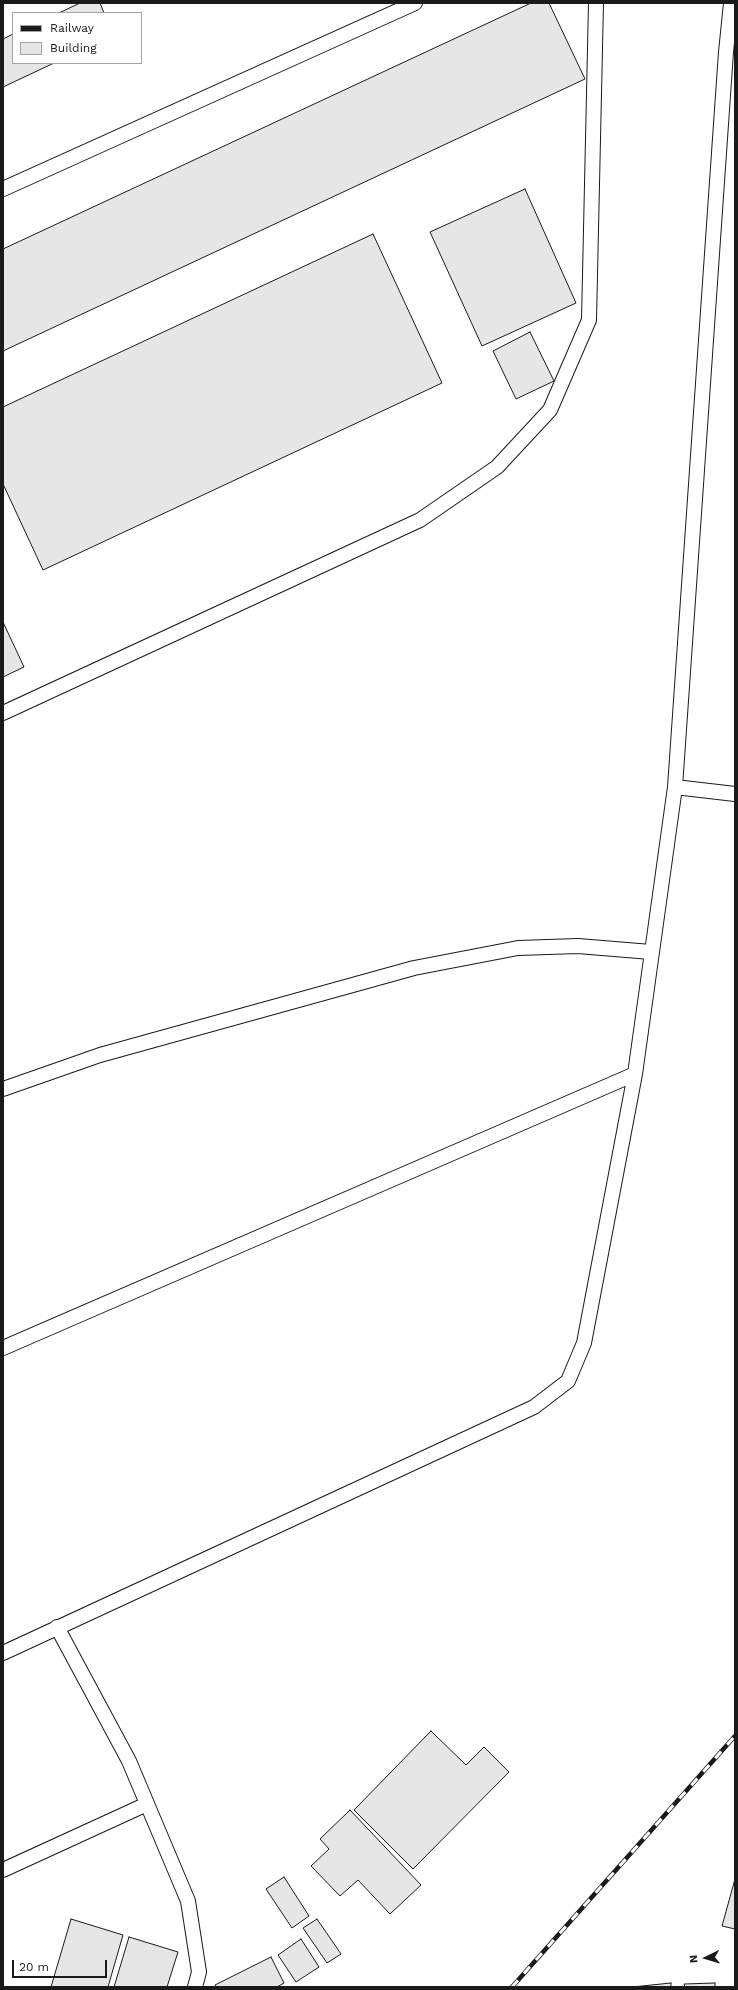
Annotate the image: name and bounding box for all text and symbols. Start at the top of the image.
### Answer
legend [12,12,142,64]
text: Railway [50,21,94,35]
text: Building [50,41,97,55]
north arrow [686,1938,726,1978]
scale bar [14,1952,109,1978]
text: N [687,1954,700,1964]
text: 20 m [19,1960,49,1974]

